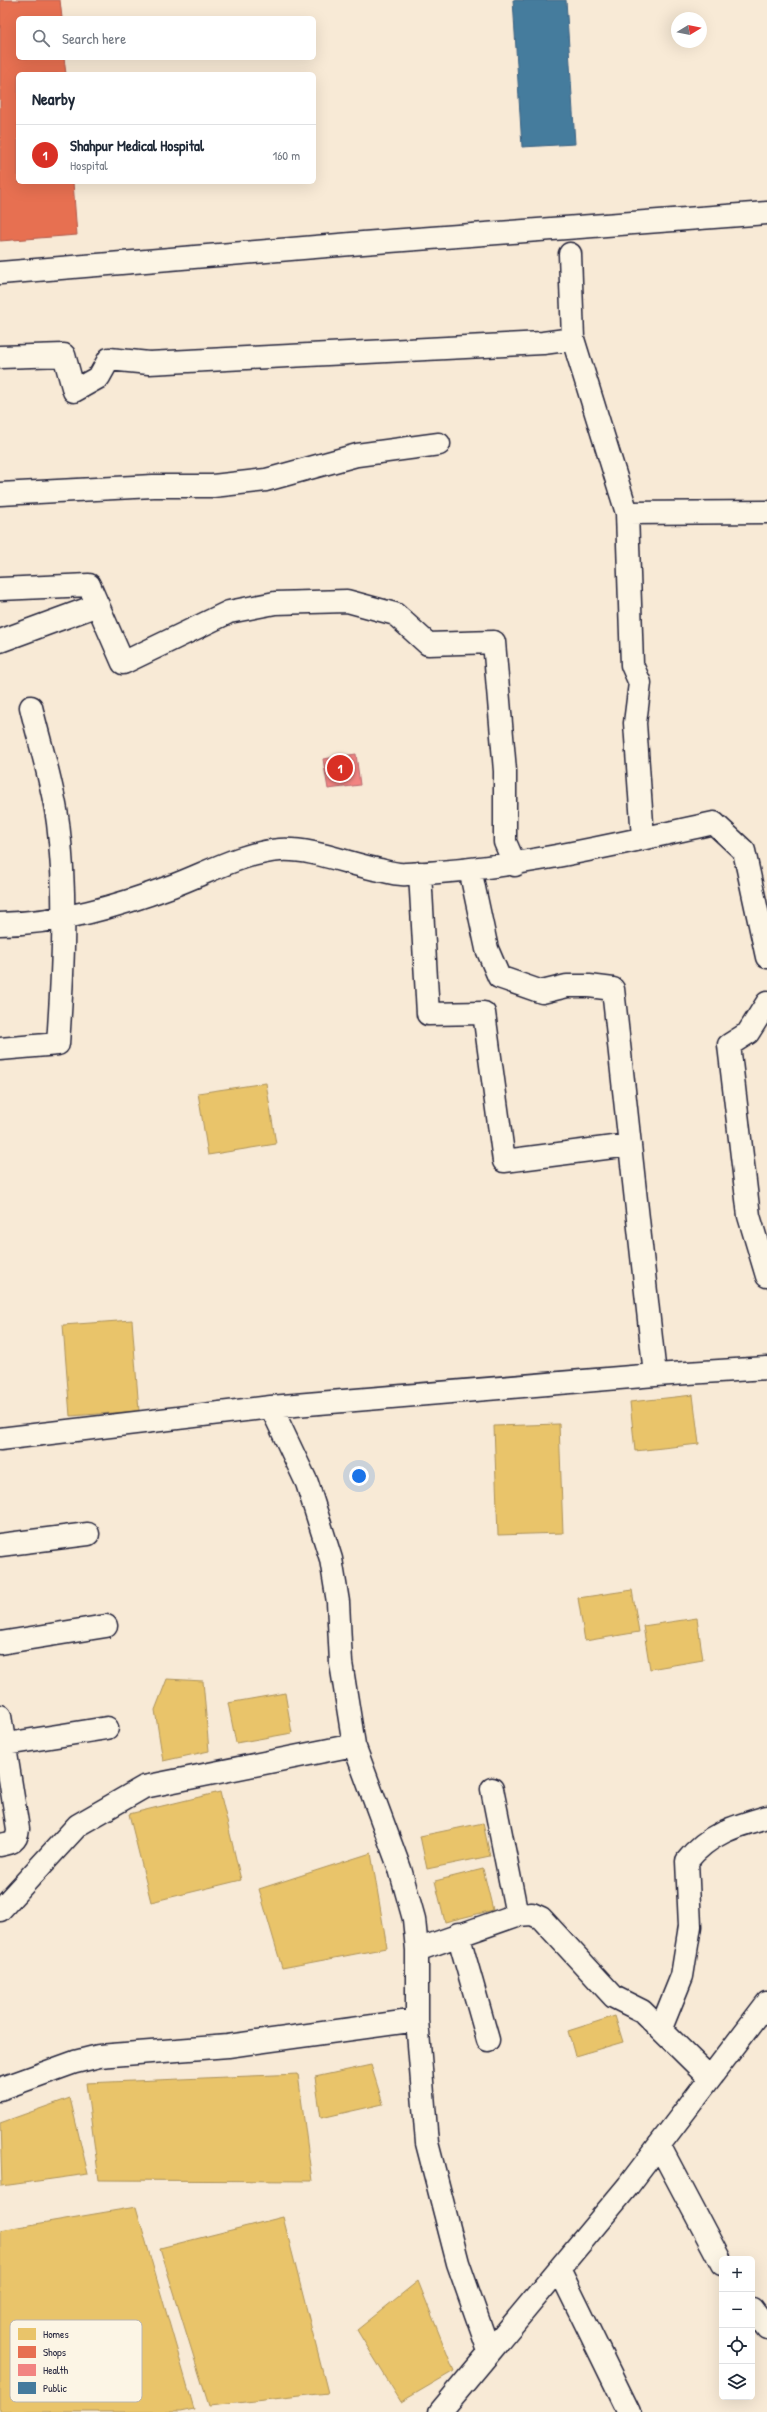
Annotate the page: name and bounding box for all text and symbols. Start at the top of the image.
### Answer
north arrow [671,12,707,48]
search box [16,16,316,60]
icon: search [30,27,52,49]
text: Search here [62,28,126,49]
text: Nearby [32,87,75,110]
text: Shahpur Medical Hospital [70,135,204,156]
text: 1 [43,146,47,164]
text: 160 m [272,146,300,164]
text: Hospital [70,156,108,174]
pin: 1 [327,753,353,783]
your location [349,1466,369,1486]
map controls [719,2256,755,2400]
button: + [719,2256,755,2292]
button: − [719,2292,755,2328]
legend [10,2320,142,2402]
text: Homes [43,2327,69,2341]
button: locate [719,2328,755,2364]
text: Shops [43,2345,66,2359]
text: Health [43,2363,69,2377]
button: layers [719,2364,755,2400]
text: Public [43,2381,68,2395]

